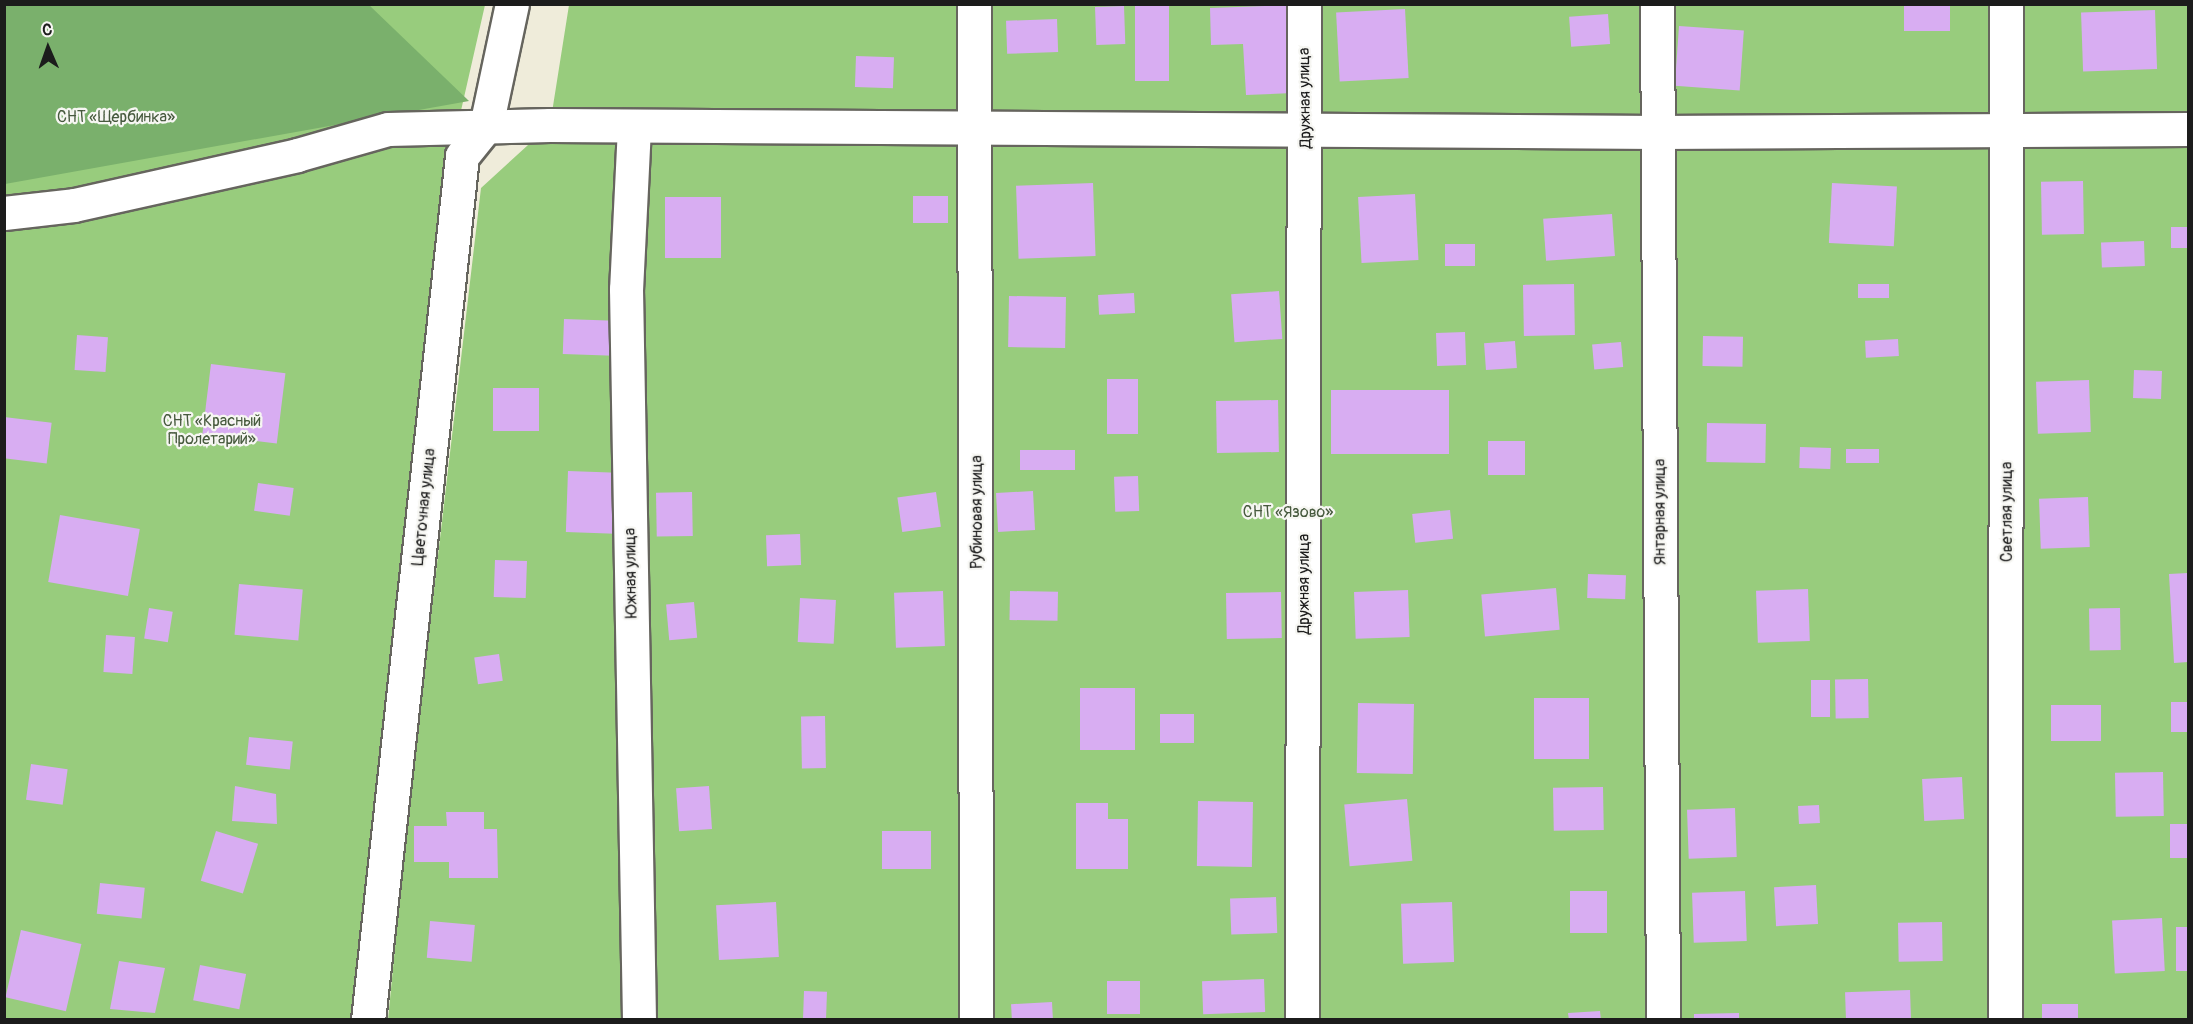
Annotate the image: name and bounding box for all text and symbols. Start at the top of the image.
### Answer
north arrow [18,18,78,78]
text: С [42,20,53,40]
street label: Дружная улица [1295,48,1315,148]
park label: СНТ «Щербинка» [57,107,175,127]
park label: СНТ «Красный Пролетарий» [163,411,261,449]
street label: Цветочная улица [408,447,440,567]
street label: Рубиновая улица [967,455,987,569]
street label: Янтарная улица [1650,459,1670,565]
street label: Светлая улица [1997,462,2017,562]
park label: СНТ «Язово» [1243,502,1333,522]
street label: Южная улица [621,528,641,618]
street label: Дружная улица [1294,534,1314,634]

